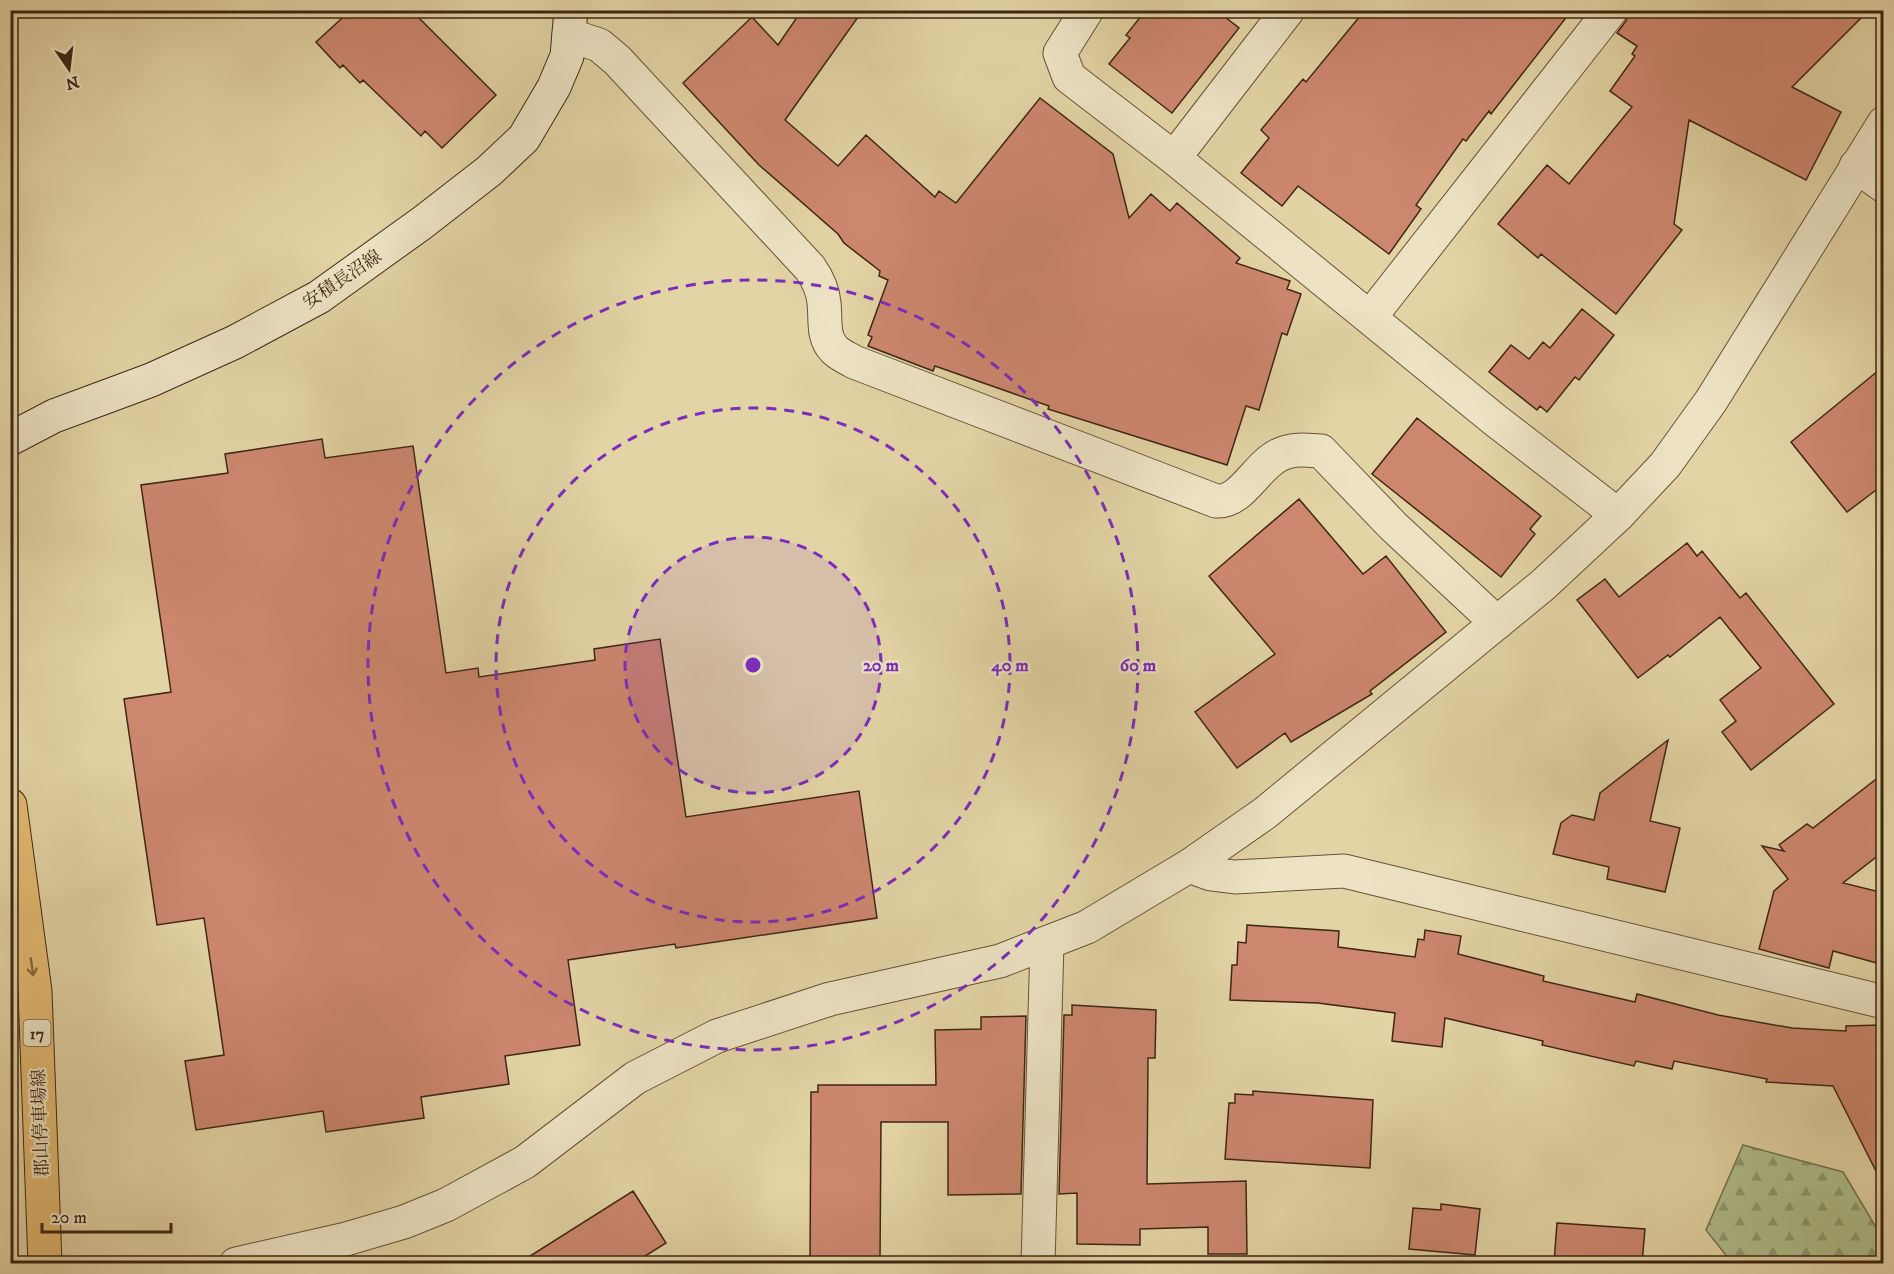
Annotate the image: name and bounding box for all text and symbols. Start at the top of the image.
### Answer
north arrow [39,39,99,99]
text: N [64,71,81,94]
street label: 安積長沼線 [299,246,386,314]
centre of rings [743,655,763,675]
text: 20 m [863,655,899,677]
text: 40 m [990,655,1029,677]
text: 60 m [1120,655,1157,677]
one-way arrow [27,956,38,976]
road number: 17 [24,1020,51,1046]
street label: 郡山停車場線 [28,1069,54,1177]
scale bar [42,1196,171,1234]
text: 20 m [51,1207,87,1229]

